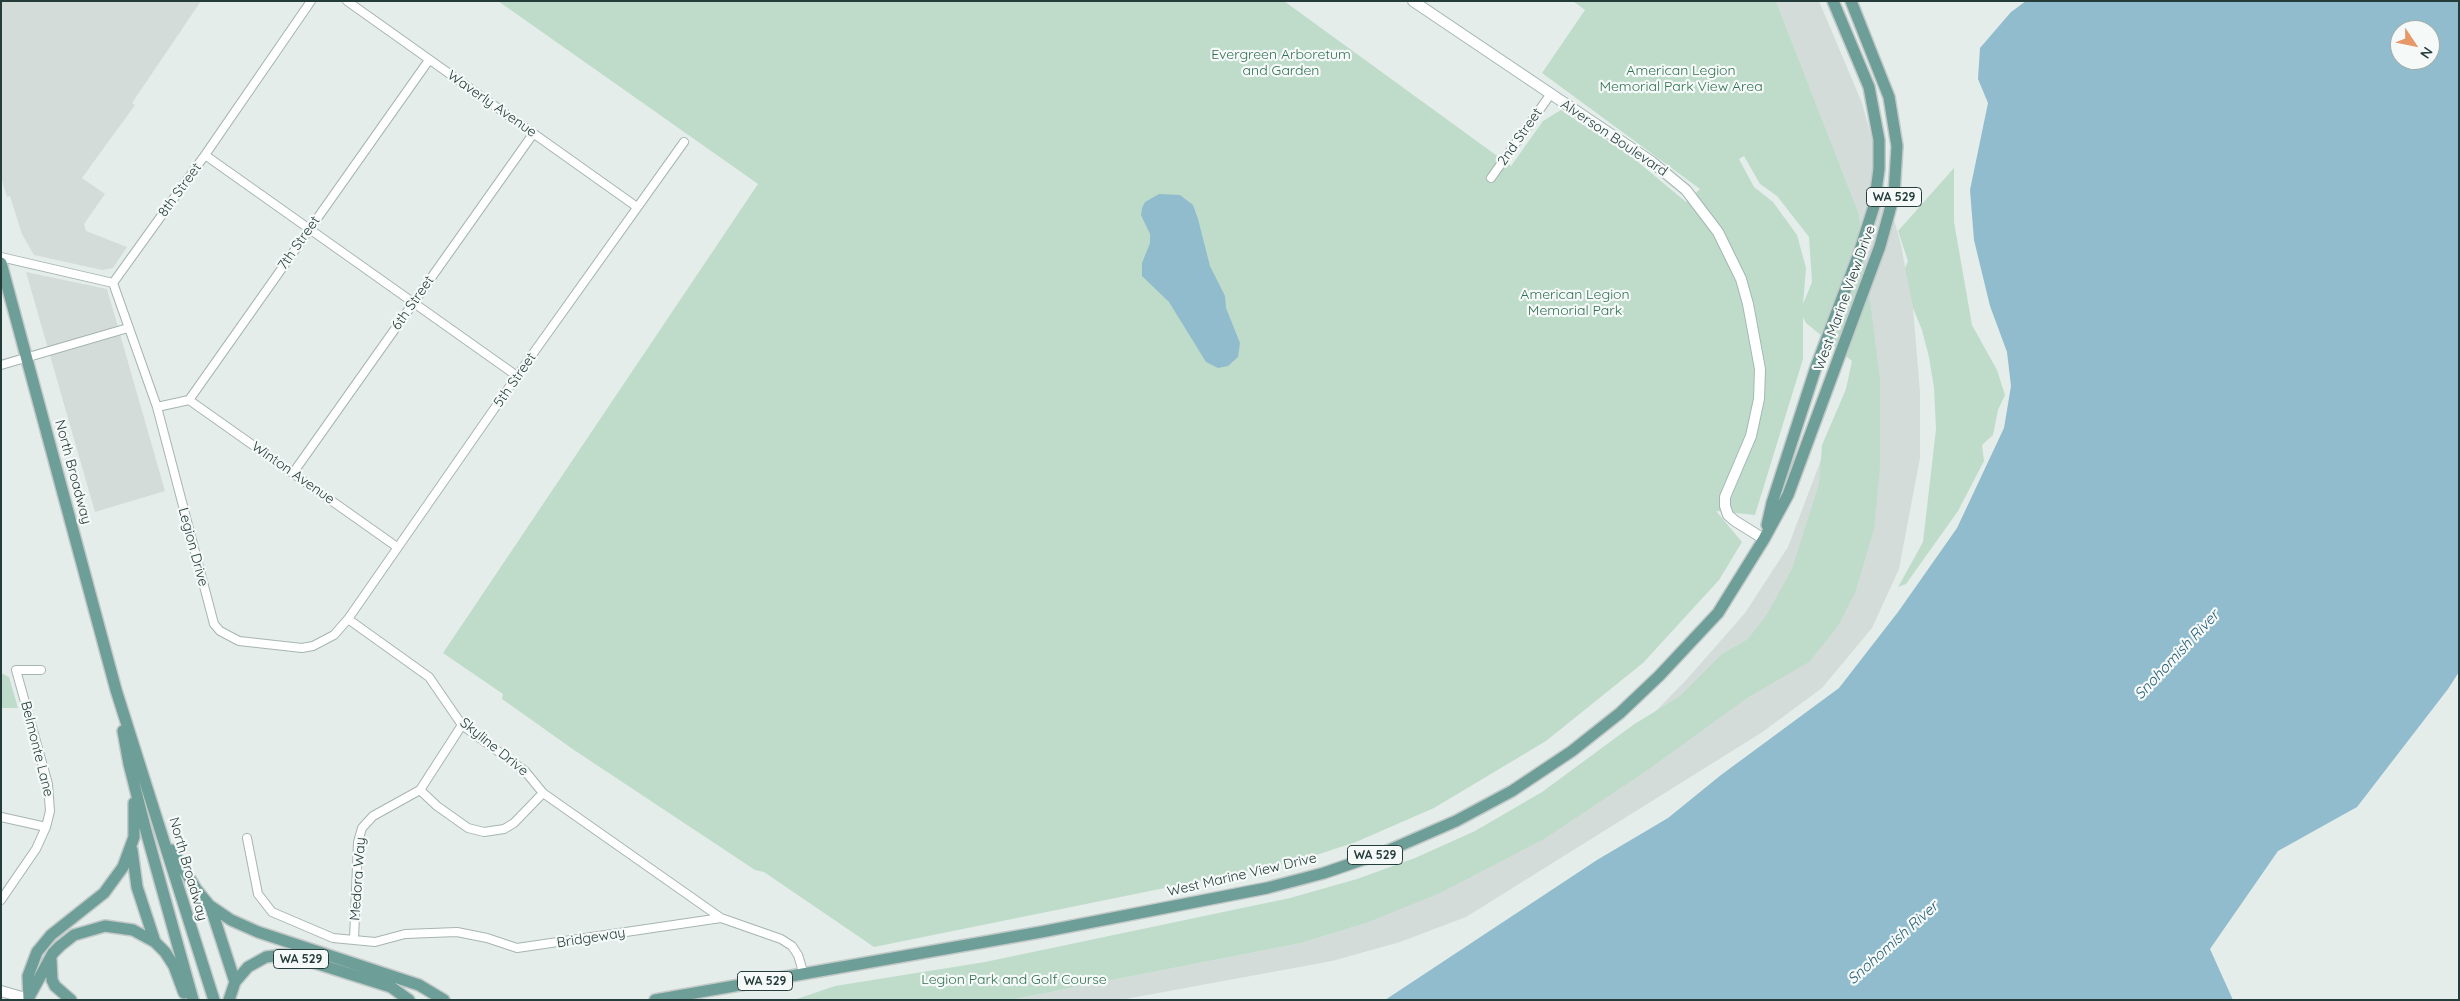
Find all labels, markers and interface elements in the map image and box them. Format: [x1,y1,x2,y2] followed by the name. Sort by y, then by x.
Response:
[2390,20,2440,70] north arrow
[2416,44,2437,62] text: N
[1211,47,1351,80] park label: Evergreen Arboretum and Garden
[1599,63,1763,95] park label: American Legion Memorial Park View Area
[444,67,540,141] street label: Waverly Avenue
[1557,96,1671,180] street label: Alverson Boulevard
[1494,105,1546,169] street label: 2nd Street
[155,160,205,220] street label: 8th Street
[1866,188,1922,206] road number: WA 529
[274,213,324,273] street label: 7th Street
[1811,223,1879,373] street label: West Marine View Drive
[388,273,438,333] street label: 6th Street
[1520,287,1630,320] park label: American Legion Memorial Park
[490,350,540,410] street label: 5th Street
[51,418,95,526] street label: North Broadway
[248,438,338,508] street label: Winton Avenue
[174,506,212,588] street label: Legion Drive
[2131,607,2223,703] water label: Snohomish River
[17,699,57,799] street label: Belmonte Lane
[456,714,532,780] street label: Skyline Drive
[165,815,211,923] street label: North Broadway
[347,837,369,921] street label: Medora Way
[1348,846,1402,864] road number: WA 529
[1166,850,1318,900] street label: West Marine View Drive
[1844,898,1942,988] water label: Snohomish River
[555,924,627,952] street label: Bridgeway
[274,950,328,969] road number: WA 529
[738,971,792,990] road number: WA 529
[921,972,1107,988] park label: Legion Park and Golf Course

